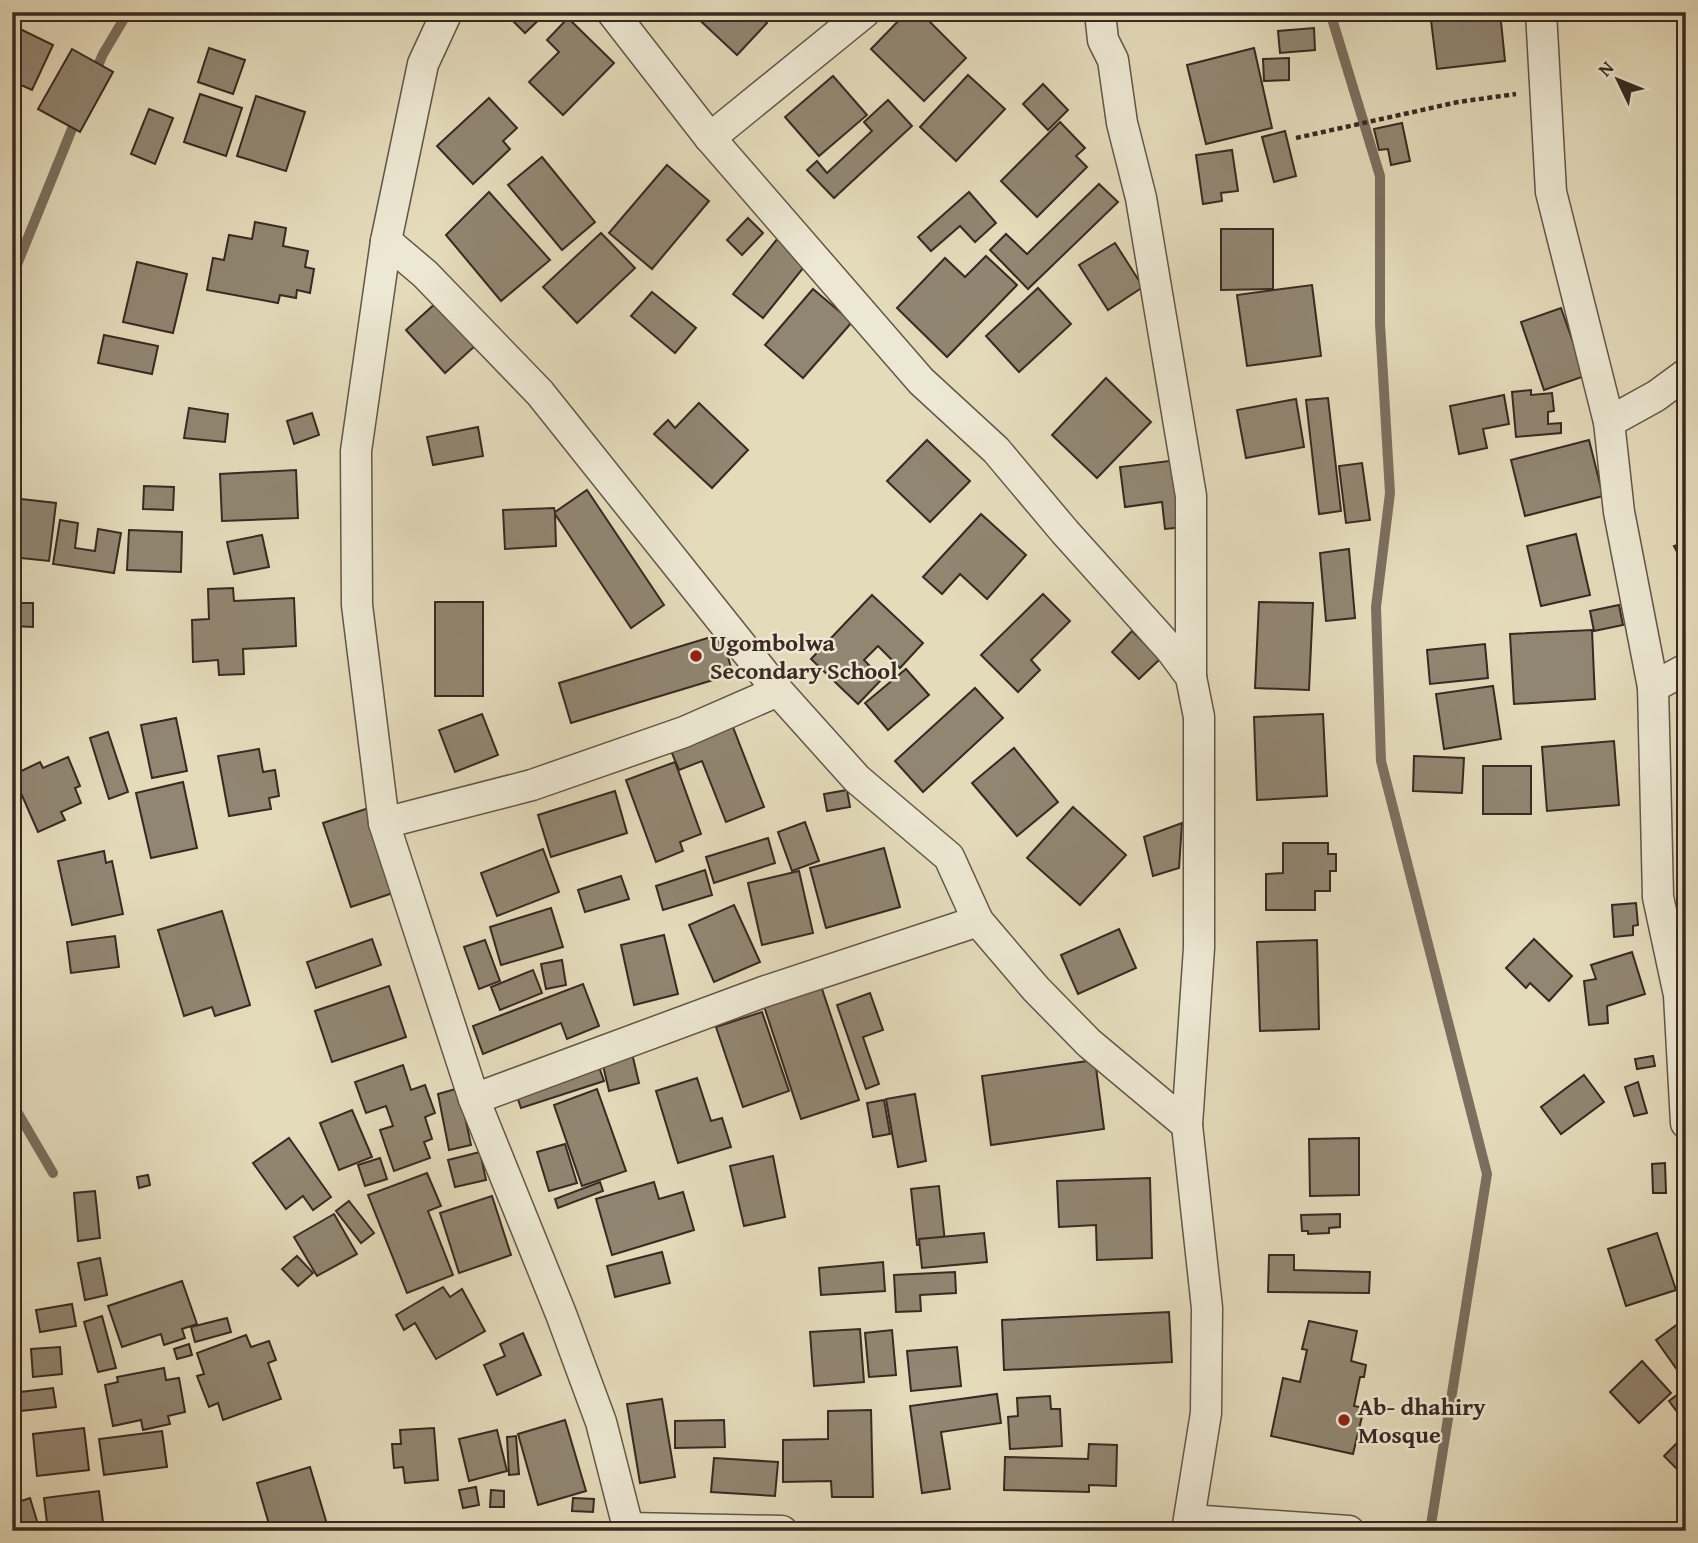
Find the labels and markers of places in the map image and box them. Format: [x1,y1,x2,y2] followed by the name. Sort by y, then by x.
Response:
[710,625,898,688] place label: Ugombolwa Secondary School
[688,648,704,664] marker: Ugombolwa Secondary School
[1358,1389,1486,1452] place label: Ab- dhahiry Mosque
[1336,1412,1352,1428] marker: Ab- dhahiry Mosque

